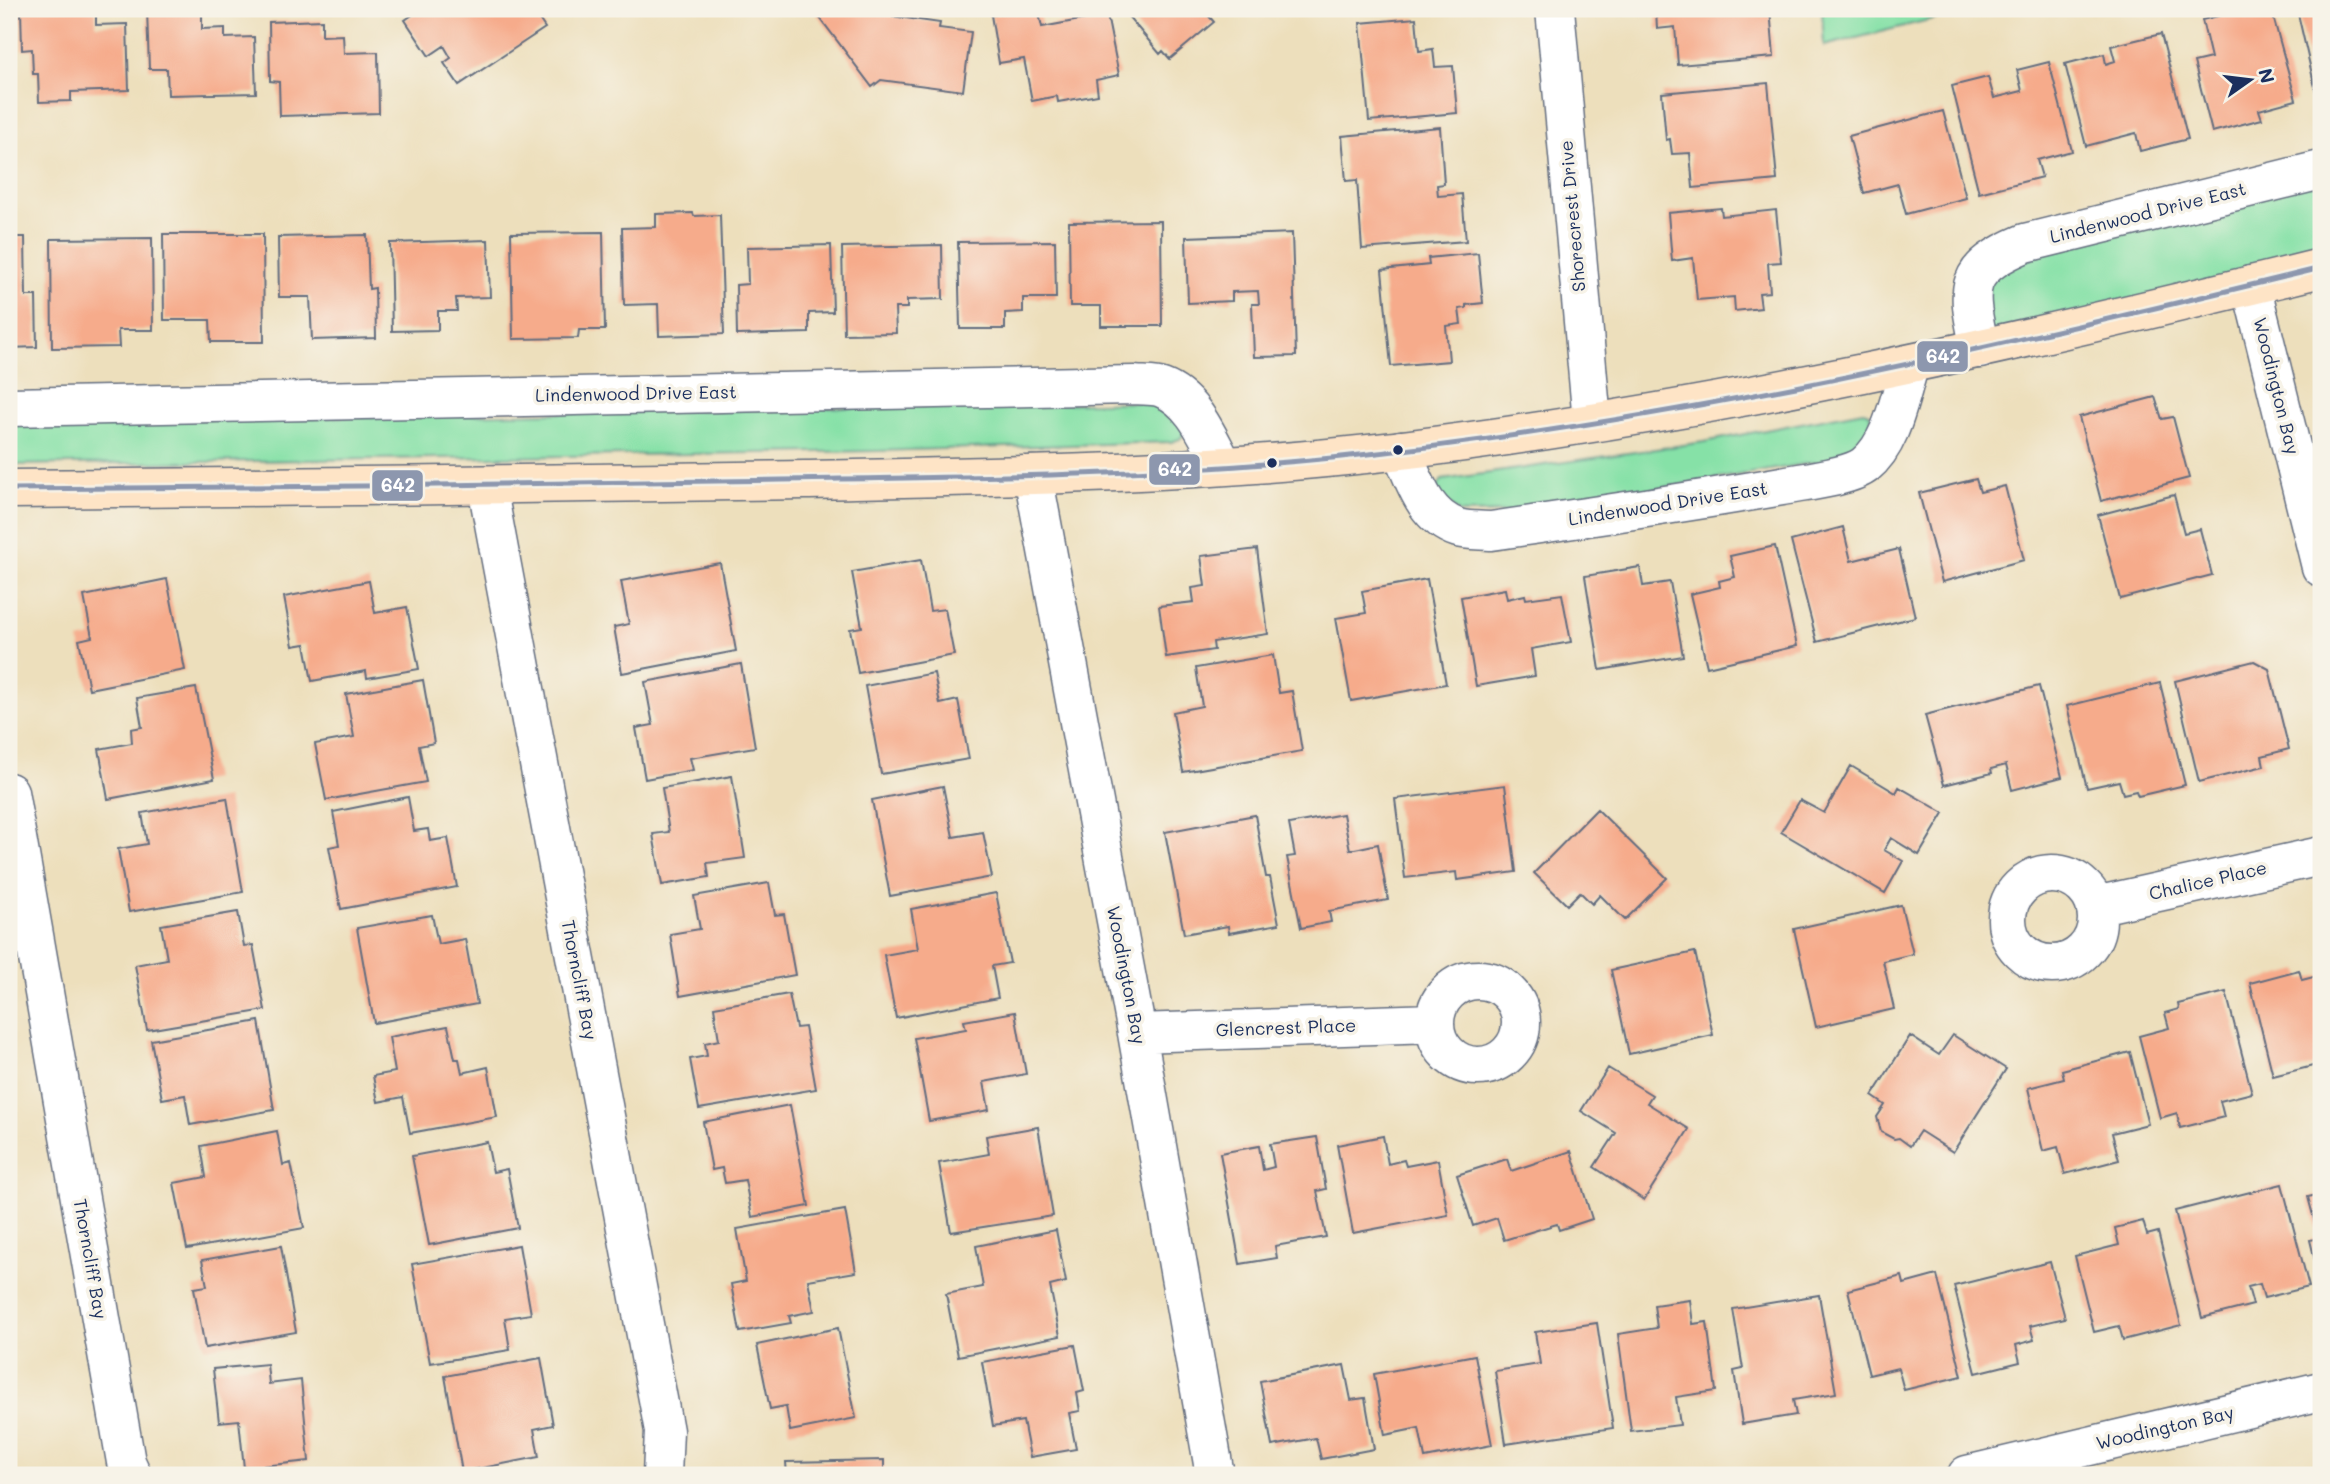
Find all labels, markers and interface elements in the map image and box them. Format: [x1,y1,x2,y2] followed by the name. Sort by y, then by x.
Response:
[2214,46,2284,116] north arrow
[2253,66,2281,86] text: N
[1553,139,1591,293] street label: Shorecrest Drive
[2047,176,2248,248] street label: Lindenwood Drive East
[2248,315,2306,457] street label: Woodington Bay
[1916,340,1969,373] line badge: 642
[1926,343,1960,368] text: 642
[535,379,737,407] street label: Lindenwood Drive East
[1391,443,1405,457] unlabelled marker
[1148,453,1201,486] line badge: 642
[1158,456,1192,481] text: 642
[1265,456,1279,470] unlabelled marker
[371,469,424,502] line badge: 642
[381,472,415,497] text: 642
[1566,475,1769,531] street label: Lindenwood Drive East
[2147,855,2269,905] street label: Chalice Place
[1102,904,1152,1046] street label: Woodington Bay
[557,918,603,1042] street label: Thorncliff Bay
[1215,1013,1357,1041] street label: Glencrest Place
[69,1197,113,1321] street label: Thorncliff Bay
[2094,1400,2236,1455] street label: Woodington Bay

